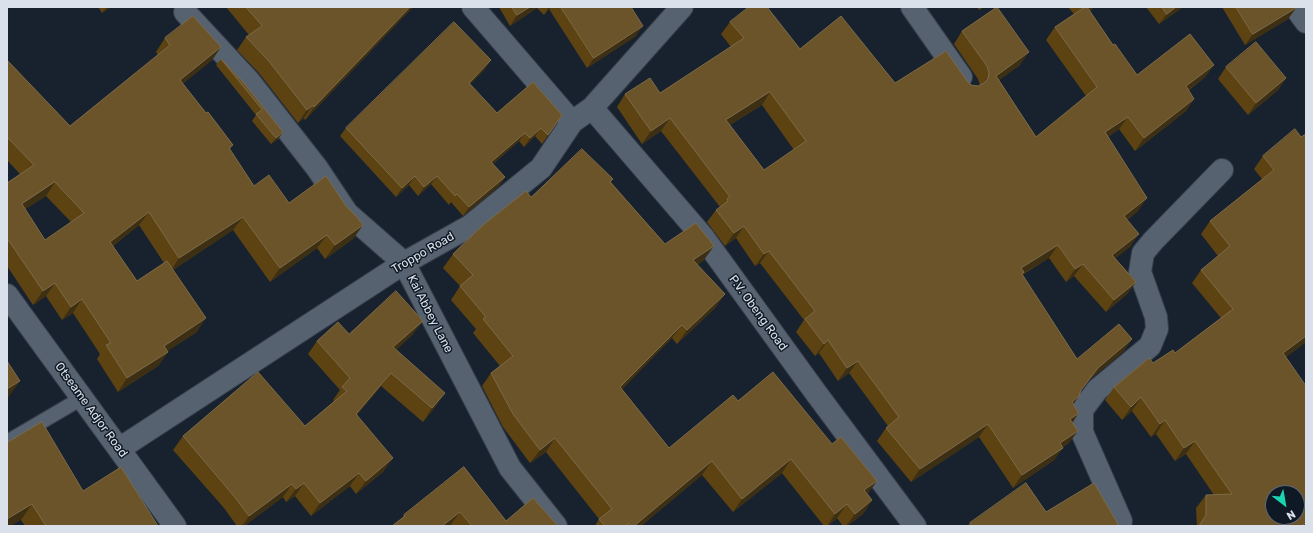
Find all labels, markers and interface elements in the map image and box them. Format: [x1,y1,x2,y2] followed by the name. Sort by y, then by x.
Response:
[389,229,457,277] street label: Troppo Road
[726,272,790,354] street label: P.V. Obeng Road
[404,273,456,355] street label: Kai Abbey Lane
[52,360,130,460] street label: Otseame Adjor Road
[1265,485,1305,525] north arrow
[1284,507,1298,522] text: N

